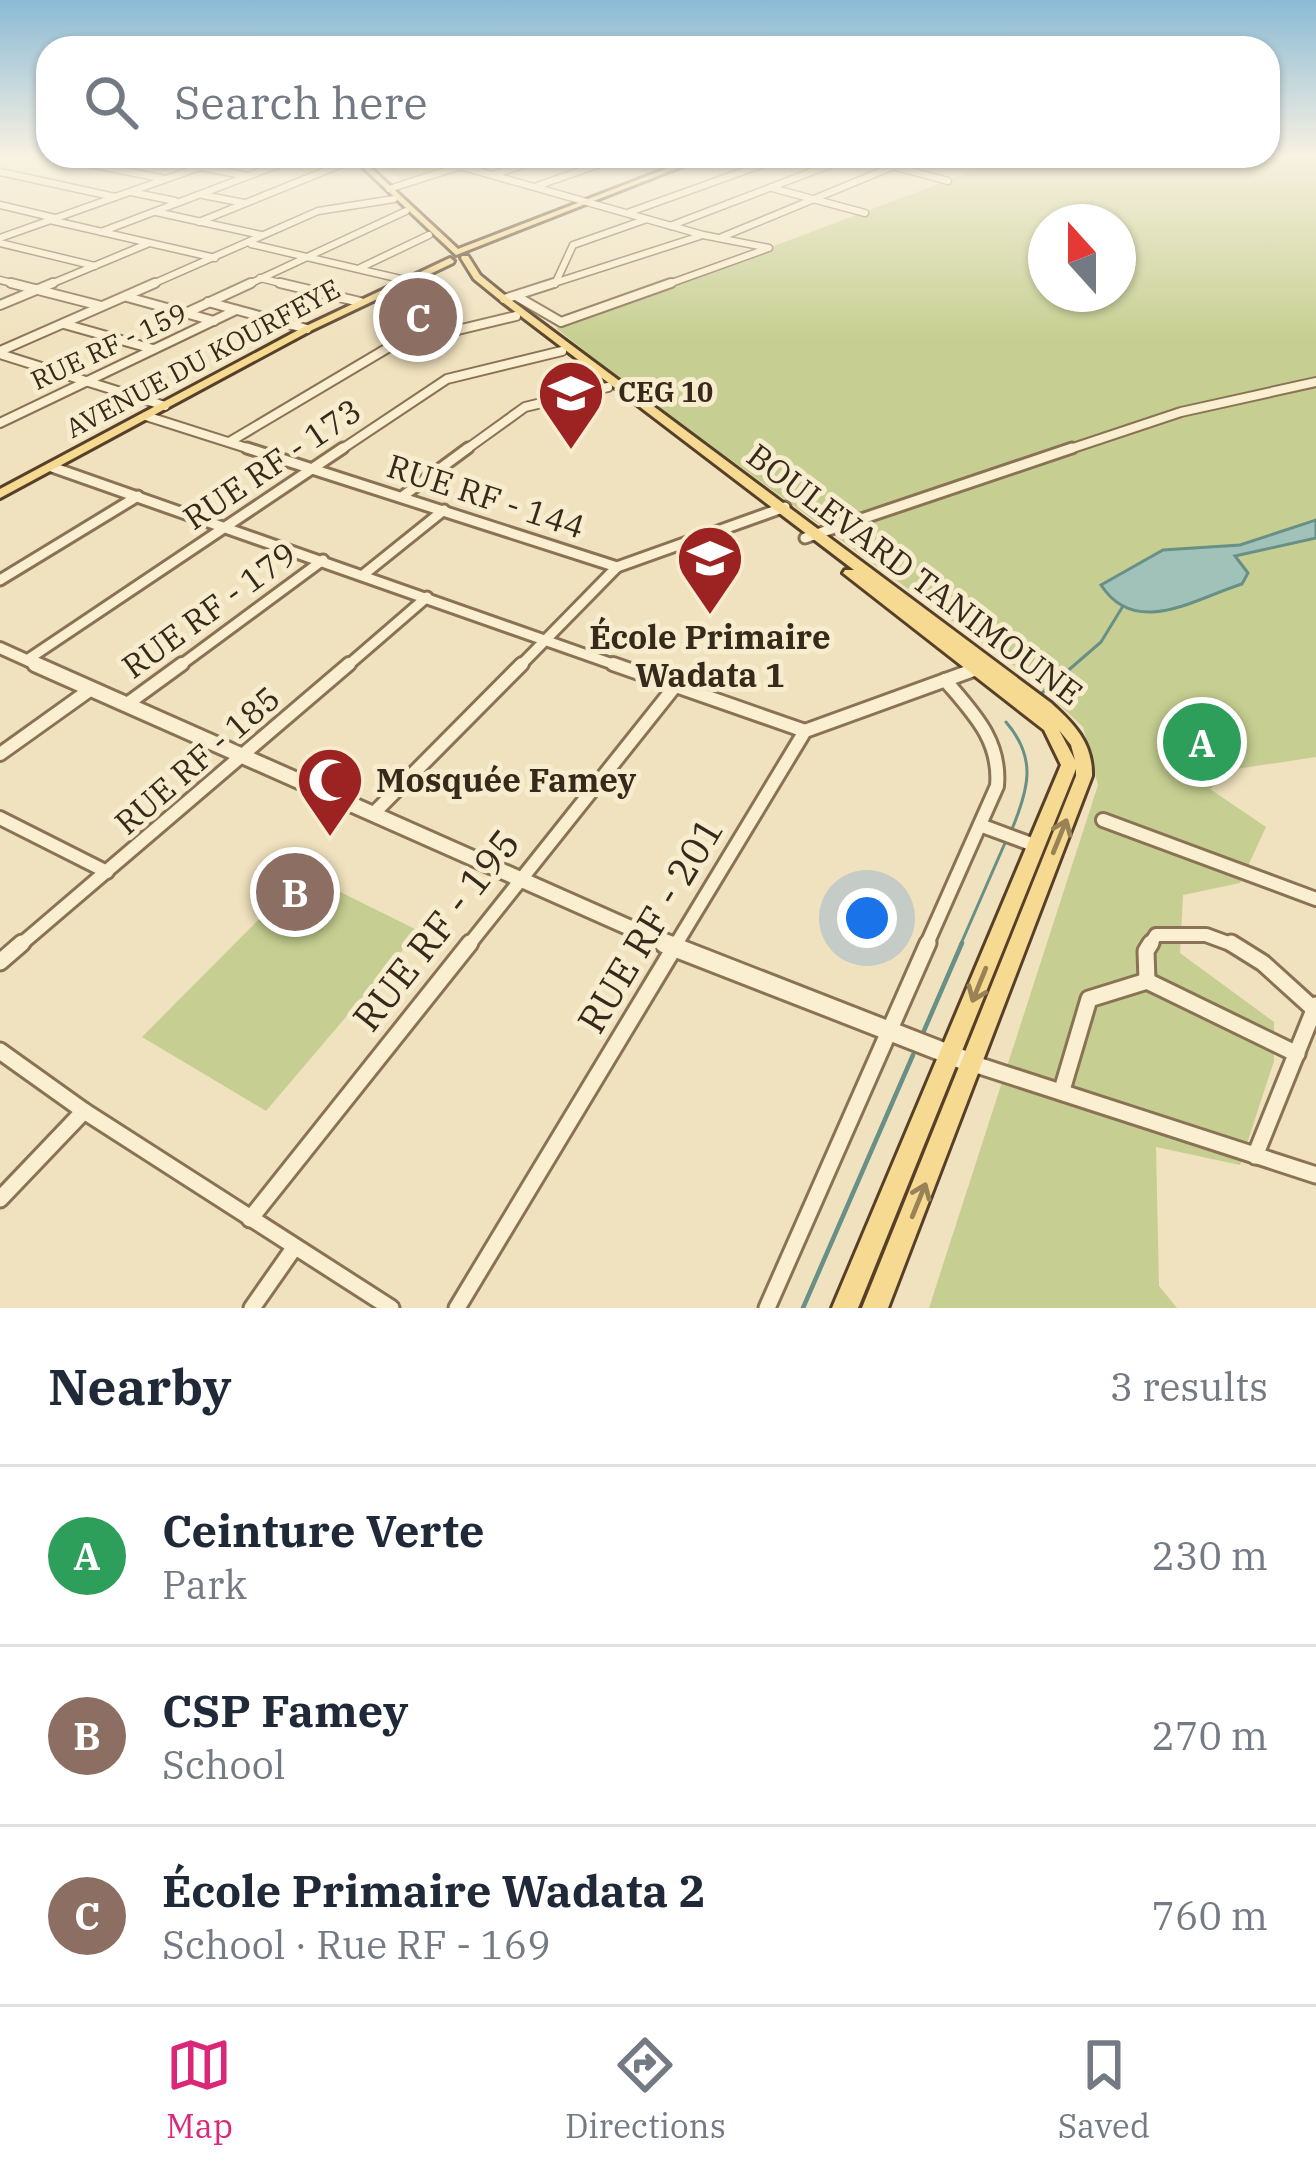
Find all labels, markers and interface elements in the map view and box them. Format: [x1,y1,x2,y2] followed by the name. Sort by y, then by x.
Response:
[36,36,1280,168] search box
[78,69,144,135] icon: search
[174,73,428,131] text: Search here
[1028,204,1136,312] north arrow
[59,270,346,445] street label: AVENUE DU KOURFEYE
[379,272,457,362] pin: C
[25,294,192,397] street label: RUE RF - 159
[536,358,606,452] school or university icon: CEG 10
[618,374,713,409] place label: CEG 10
[175,388,369,539] street label: RUE RF - 173
[739,433,1092,714] street label: BOULEVARD TANIMOUNE
[382,443,590,548] street label: RUE RF - 144
[675,523,745,617] school or university icon: École Primaire Wadata 1
[113,532,304,687] street label: RUE RF - 179
[589,615,831,696] place label: École Primaire Wadata 1
[105,676,288,843] street label: RUE RF - 185
[1163,697,1241,787] pin: A
[295,745,365,839] mosque icon: Mosquée Famey
[376,758,637,801] place label: Mosquée Famey
[565,808,734,1042] street label: RUE RF - 201
[341,818,530,1041] street label: RUE RF - 195
[1051,819,1072,856] one-way arrow
[256,847,334,937] pin: B
[837,888,897,948] your location
[966,966,988,1003] one-way arrow
[910,1182,931,1219] one-way arrow
[48,1353,232,1419] text: Nearby
[1110,1361,1268,1412] text: 3 results
[162,1501,484,1559] text: Ceinture Verte
[73,1530,101,1581] text: A
[1152,1530,1268,1581] text: 230 m
[162,1559,247,1610] text: Park
[162,1681,408,1739] text: CSP Famey
[73,1710,101,1761] text: B
[1152,1710,1268,1761] text: 270 m
[162,1739,285,1790] text: School
[162,1861,706,1919] text: École Primaire Wadata 2
[74,1890,100,1941] text: C
[1152,1890,1268,1941] text: 760 m
[162,1919,551,1970] text: School · Rue RF - 169
[166,2032,233,2147] tab: Map
[565,2032,726,2147] tab: Directions
[1058,2032,1150,2147] tab: Saved

